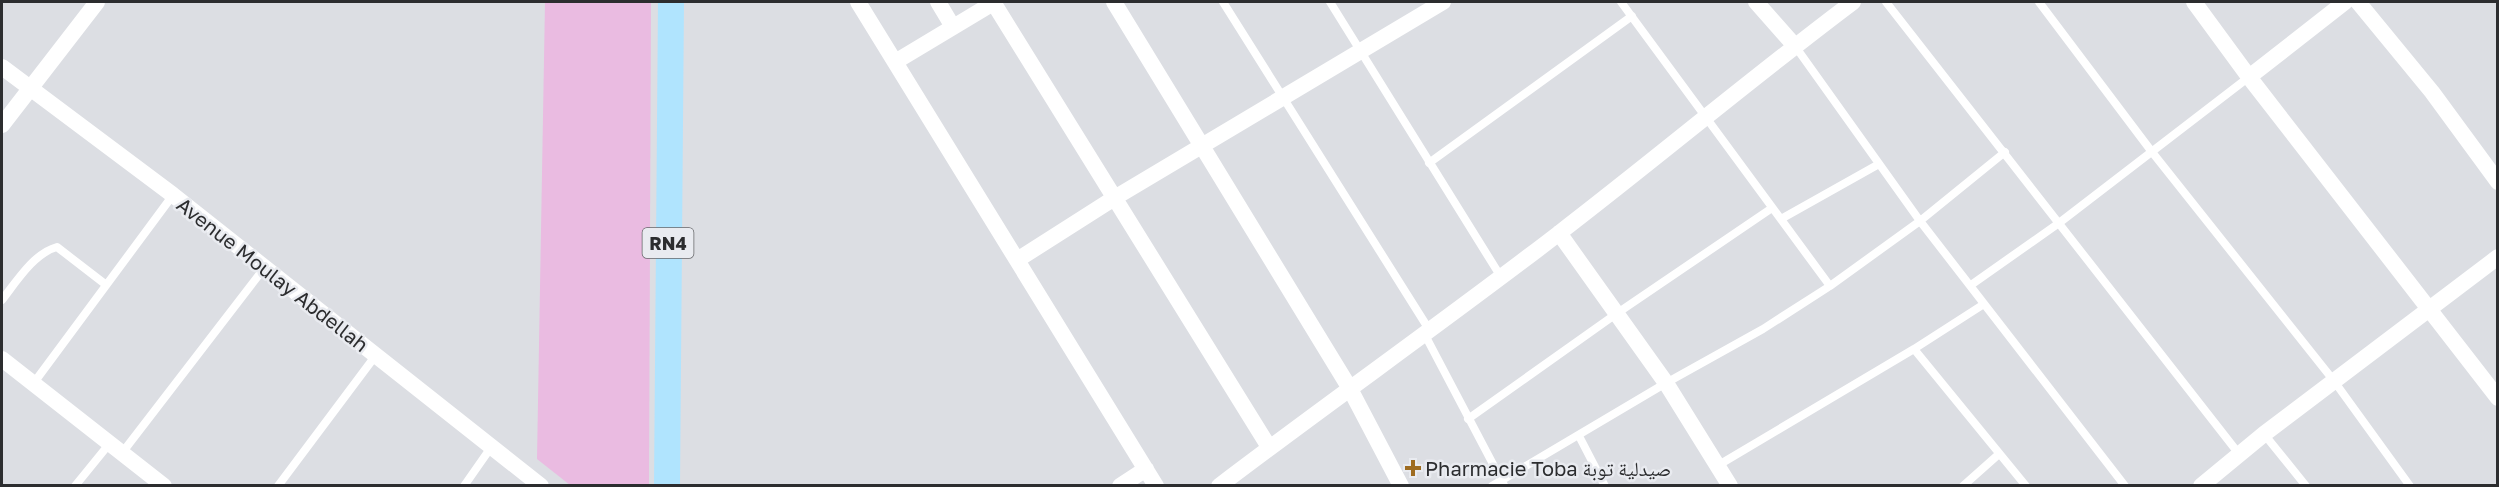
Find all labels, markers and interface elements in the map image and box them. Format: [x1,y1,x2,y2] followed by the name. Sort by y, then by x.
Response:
[172,192,374,356] street label: Avenue Moulay Abdellah
[642,228,694,258] road number: RN4
[1425,456,1671,481] place label: Pharmacie Toba صيدلية توبة
[1406,461,1420,475] marker: Pharmacie Toba صيدلية توبة

